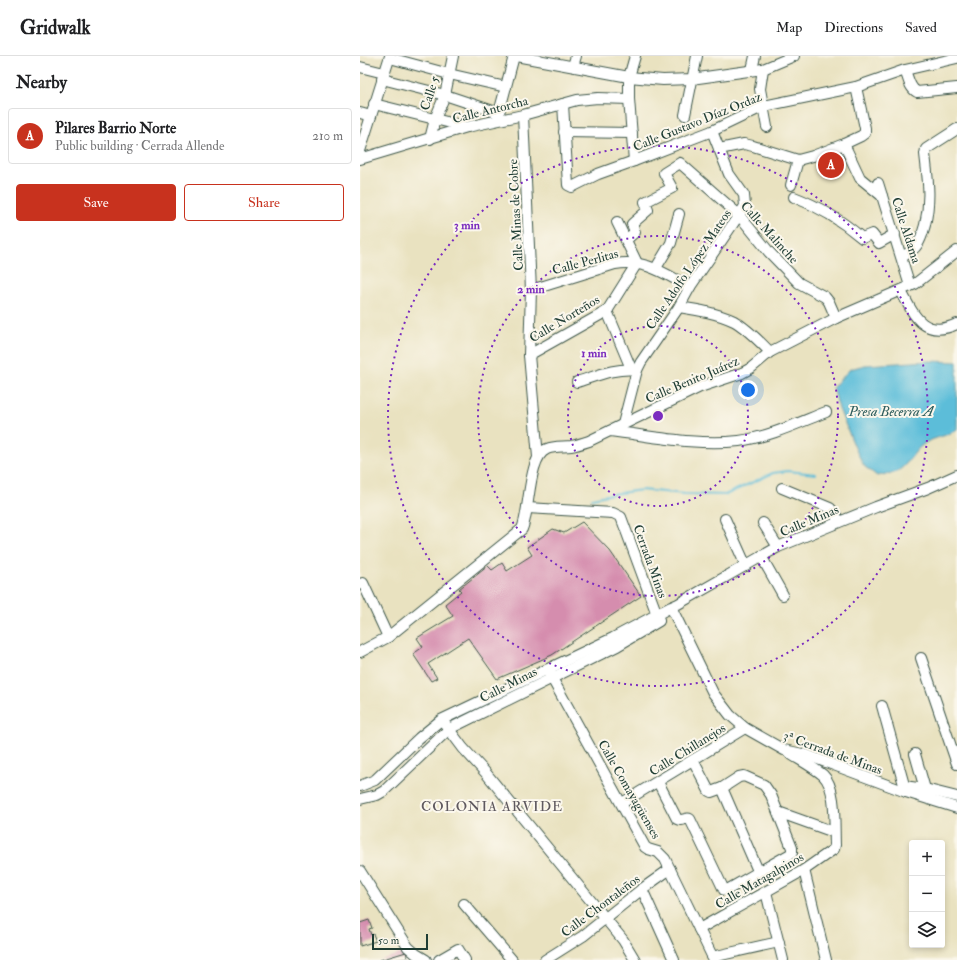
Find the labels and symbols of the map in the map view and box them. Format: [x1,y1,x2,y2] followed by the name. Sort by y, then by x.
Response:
[417,74,443,113] street label: Calle 5
[631,89,765,155] street label: Calle Gustavo Díaz Ordaz
[451,93,530,127] street label: Calle Antorcha
[818,150,844,180] pin: A
[505,158,527,271] street label: Calle Minas de Cobre
[888,195,924,266] street label: Calle Aldama
[737,198,802,268] street label: Calle Malinche
[643,206,736,333] street label: Calle Adolfo López Mateos
[454,218,481,233] text: 3 min
[550,245,621,278] street label: Calle Perlitas
[517,282,545,297] text: 2 min
[527,291,603,346] street label: Calle Norteños
[581,346,608,361] text: 1 min
[643,353,742,407] street label: Calle Benito Juárez
[738,380,758,400] your location
[848,403,935,420] water label: Presa Becerra A
[651,409,665,423] centre of rings
[778,501,842,540] street label: Calle Minas
[629,522,671,601] street label: Cerrada Minas
[477,663,540,706] street label: Calle Minas
[646,720,729,780] street label: Calle Chillanejos
[781,728,885,778] street label: 3ª Cerrada de Minas
[593,737,664,843] street label: Calle Comayagüenses
[421,798,563,815] district label: COLONIA ARVIDE
[712,849,808,914] street label: Calle Matagalpinos
[558,871,644,941] street label: Calle Chontaleños
[372,932,428,951] scale bar

